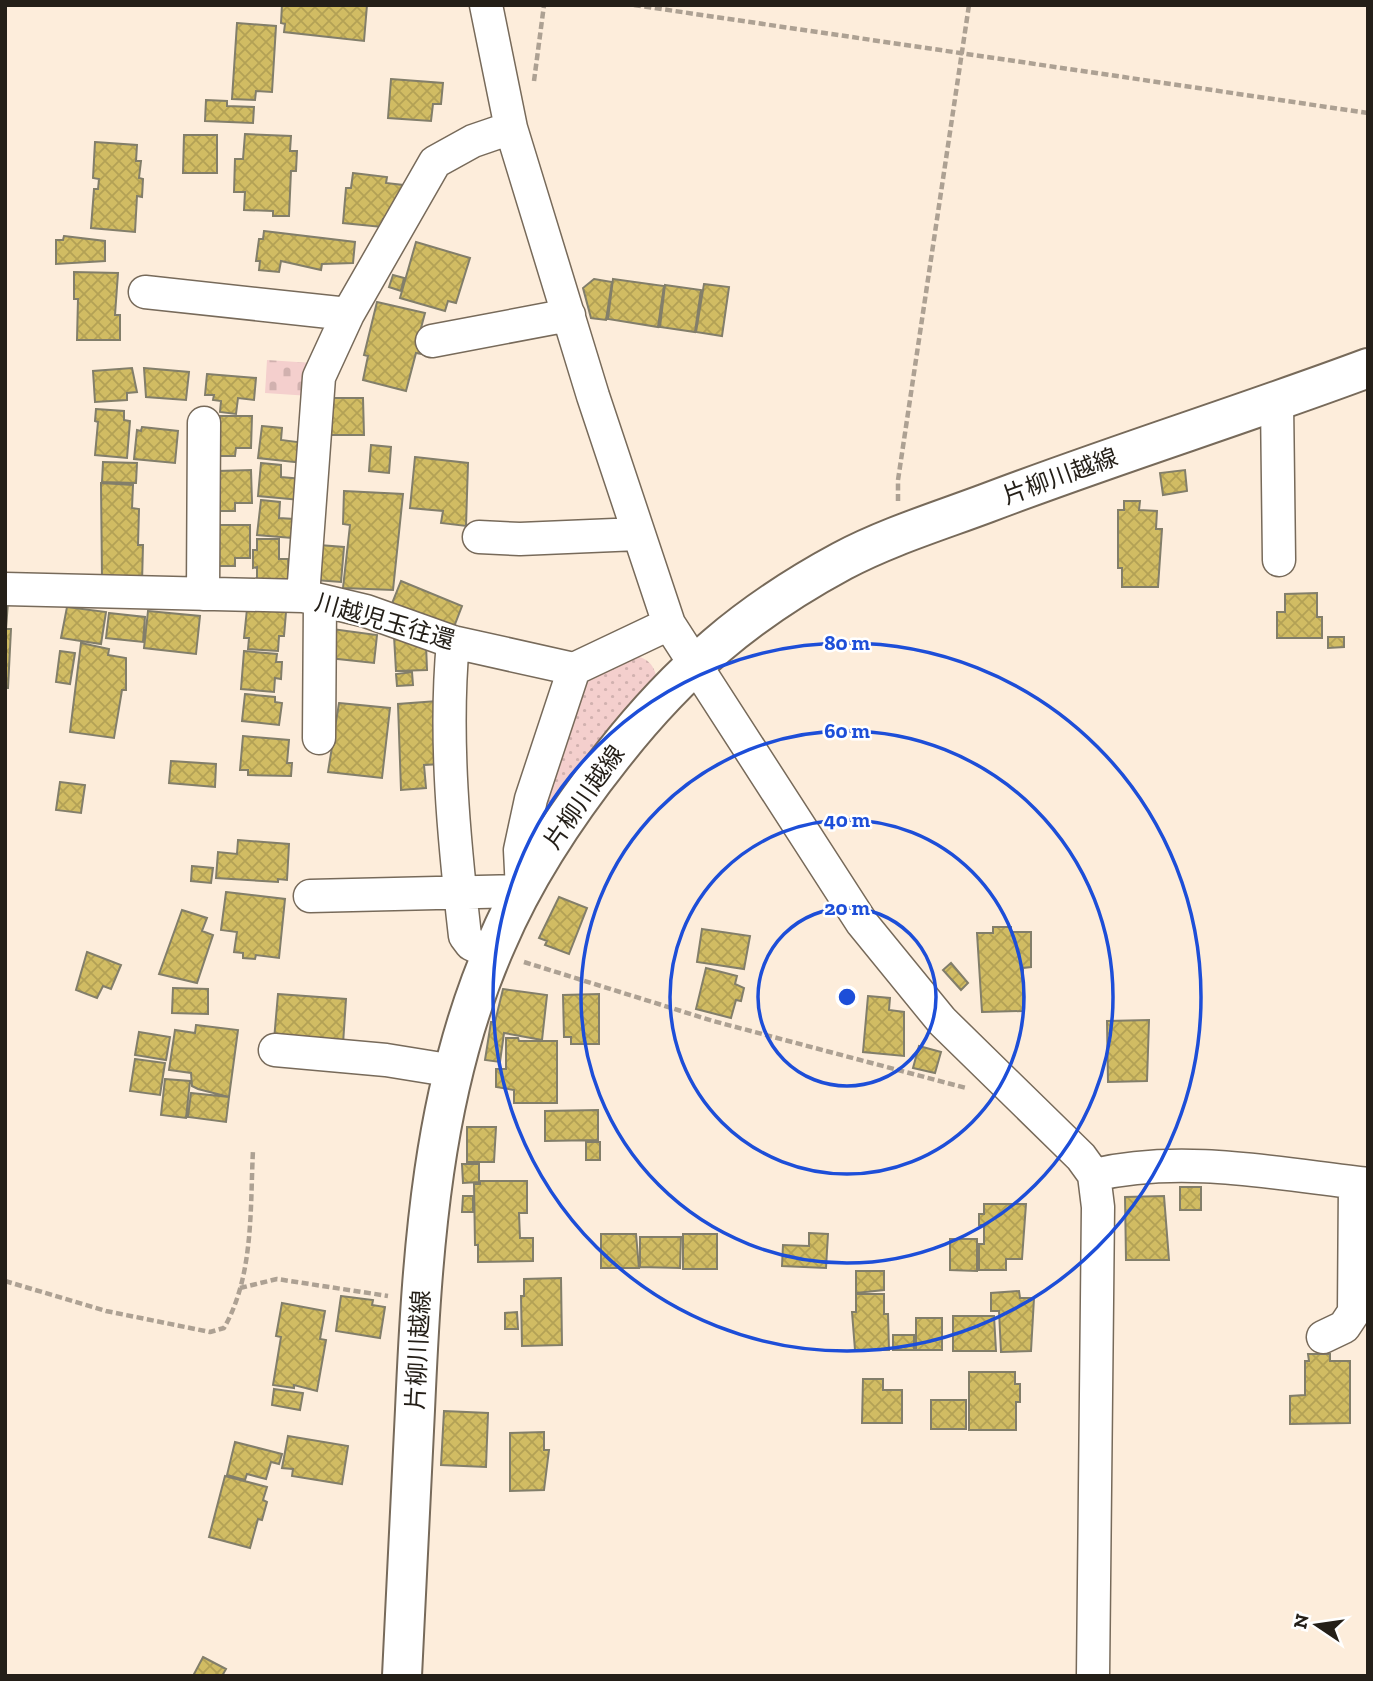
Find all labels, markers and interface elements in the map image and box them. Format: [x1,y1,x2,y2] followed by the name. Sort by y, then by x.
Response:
[999,442,1121,510] street label: 片柳川越線
[312,587,458,655] street label: 川越児玉往還
[824,630,870,655] text: 80 m
[824,718,870,743] text: 60 m
[538,740,630,854] street label: 片柳川越線
[824,807,871,832] text: 40 m
[824,895,870,920] text: 20 m
[835,985,859,1009] centre of rings
[400,1289,436,1411] street label: 片柳川越線
[1282,1590,1352,1660] north arrow
[1288,1612,1314,1631] text: N

